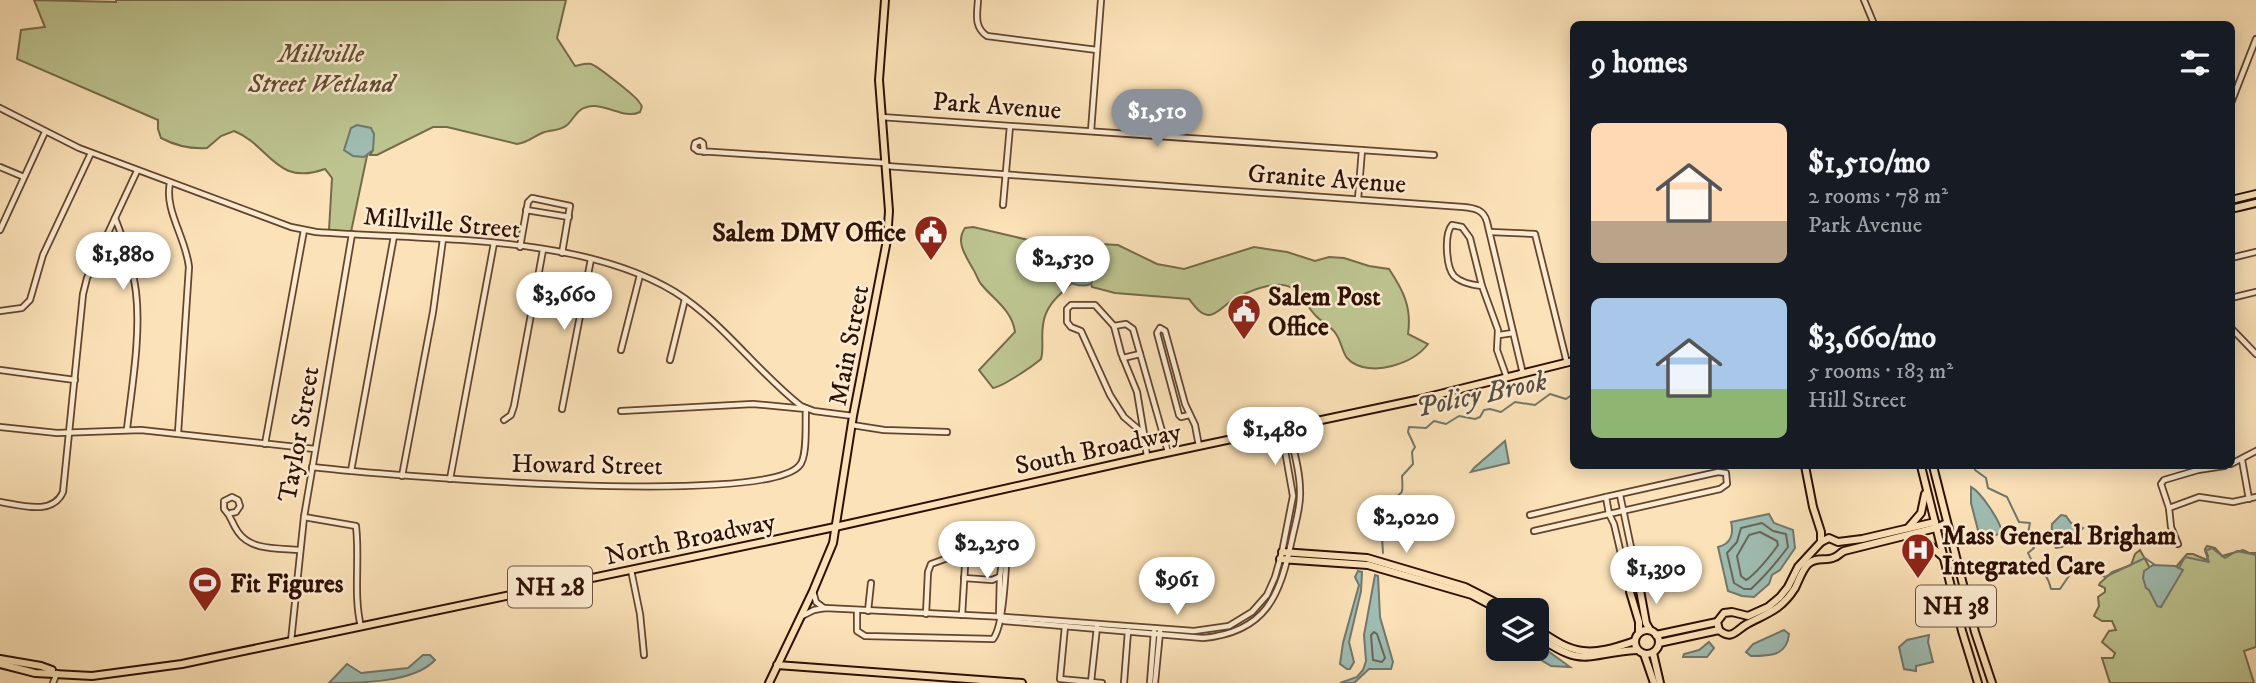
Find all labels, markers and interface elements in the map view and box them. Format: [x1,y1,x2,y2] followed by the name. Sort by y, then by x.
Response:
[247,38,398,101] park label: Millville Street Wetland
[2176,44,2214,82] icon: filters
[1591,45,1688,82] text: 9 homes
[931,86,1062,127] street label: Park Avenue
[1100,90,1214,149] pin: $1,510
[1127,97,1187,126] text: $1,510
[1808,145,1930,182] text: $1,510/mo
[1647,151,1731,235] icon: home
[1247,158,1407,201] street label: Granite Avenue
[1808,182,1948,211] text: 2 rooms · 78 m²
[362,200,522,247] street label: Millville Street
[1808,211,1922,240] text: Park Avenue
[912,213,950,262] public building icon: Salem DMV Office
[712,217,906,250] place label: Salem DMV Office
[66,232,180,292] pin: $1,880
[1006,236,1120,296] pin: $2,530
[92,240,154,269] text: $1,880
[1032,244,1094,273] text: $2,530
[507,272,621,332] pin: $3,660
[532,280,596,309] text: $3,660
[1268,281,1381,344] place label: Salem Post Office
[822,282,877,408] street label: Main Street
[1225,292,1263,341] public building icon: Salem Post Office
[1808,320,1936,357] text: $3,660/mo
[1647,326,1731,410] icon: home
[1808,357,1953,386] text: 5 rooms · 183 m²
[1413,363,1550,425] water label: Policy Brook
[271,364,328,505] street label: Taylor Street
[1808,386,1906,415] text: Hill Street
[1218,407,1332,467] pin: $1,480
[1243,415,1307,444] text: $1,480
[1012,416,1185,483] street label: South Broadway
[511,448,663,483] street label: Howard Street
[1349,496,1463,555] pin: $2,020
[1373,503,1439,532] text: $2,020
[602,505,779,574] street label: North Broadway
[1942,520,2177,583] place label: Mass General Brigham Integrated Care
[930,522,1044,581] pin: $2,250
[954,529,1020,558] text: $2,250
[1899,531,1937,580] hospital icon: Mass General Brigham Integrated Care
[1599,546,1713,606] pin: $1,390
[1626,554,1686,583] text: $1,390
[1136,558,1218,617] pin: $961
[186,564,224,613] sports icon: Fit Figures
[1155,565,1199,594] text: $961
[508,566,592,608] road number: NH 28
[230,568,344,601] place label: Fit Figures
[1916,586,1996,626] road number: NH 38
[1486,598,1549,661] map controls
[1486,598,1549,661] button: layers

